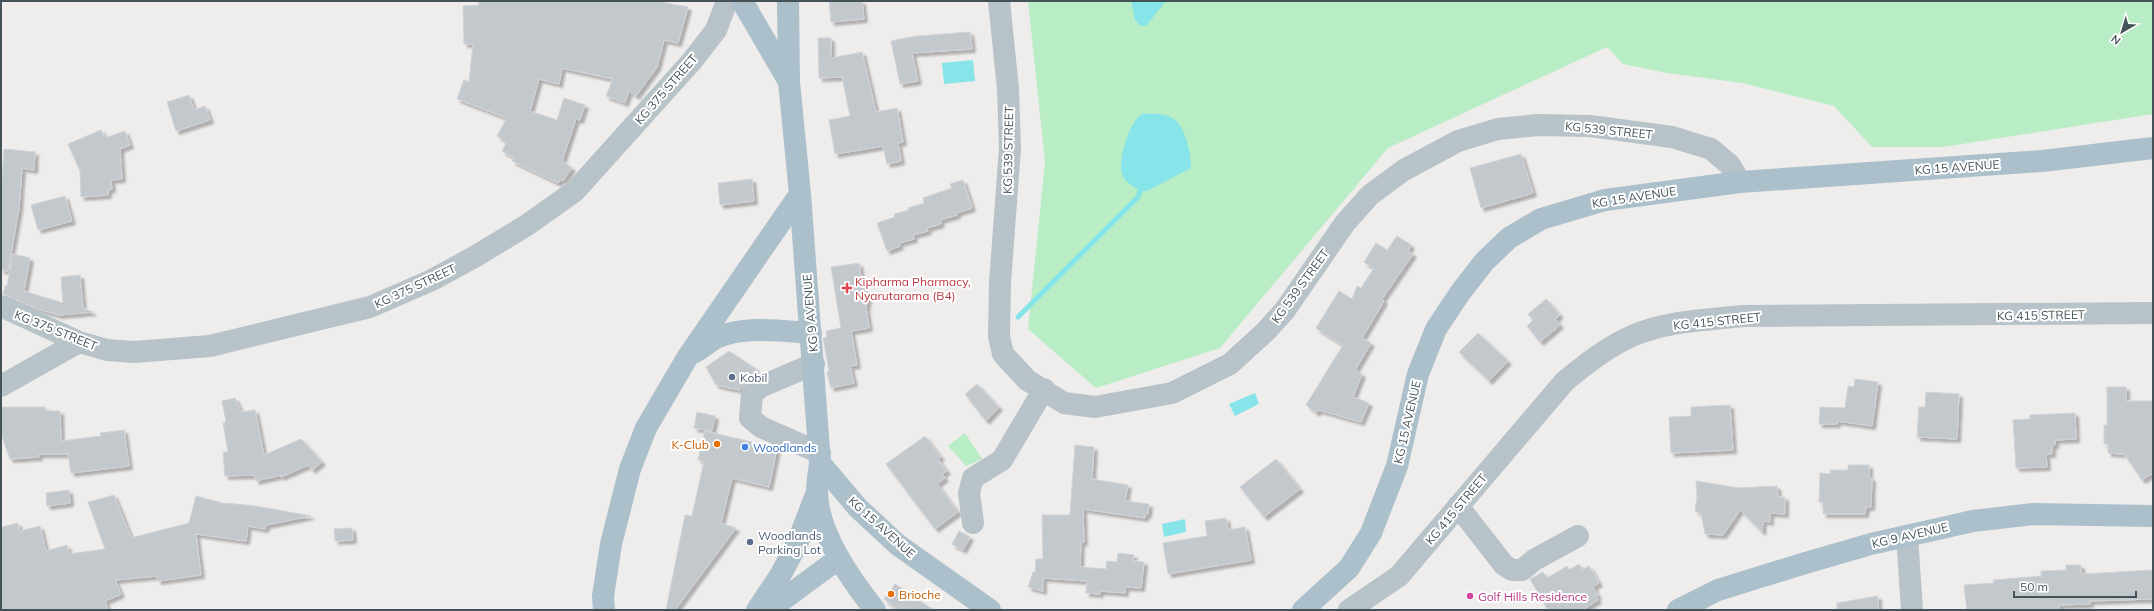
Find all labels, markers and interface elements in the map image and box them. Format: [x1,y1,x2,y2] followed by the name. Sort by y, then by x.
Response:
[2102,12,2142,52] north arrow
[2108,32,2123,48] text: N
[631,50,701,127] street label: KG 375 STREET
[1000,105,1016,194] street label: KG 539 STREET
[1564,118,1654,142] street label: KG 539 STREET
[1914,157,2000,177] street label: KG 15 AVENUE
[1591,183,1677,211] street label: KG 15 AVENUE
[1268,245,1332,326] street label: KG 539 STREET
[372,260,459,311] street label: KG 375 STREET
[799,274,821,352] street label: KG 9 AVENUE
[855,274,971,303] place label: Kipharma Pharmacy, Nyarutarama (B4)
[842,283,852,293] marker: Kipharma Pharmacy, Nyarutarama (B4)
[12,307,100,354] street label: KG 375 STREET
[1997,307,2086,323] street label: KG 415 STREET
[1672,309,1762,333] street label: KG 415 STREET
[740,370,767,385] place label: Kobil
[727,372,737,382] marker: Kobil
[1390,379,1424,465] street label: KG 15 AVENUE
[671,437,709,452] place label: K-Club
[712,439,722,449] marker: K-Club
[753,440,817,455] place label: Woodlands
[740,442,750,452] marker: Woodlands
[1422,470,1490,548] street label: KG 415 STREET
[845,493,919,561] street label: KG 15 AVENUE
[1870,519,1950,551] street label: KG 9 AVENUE
[758,528,822,557] place label: Woodlands Parking Lot
[745,537,755,547] marker: Woodlands Parking Lot
[2014,573,2136,599] scale bar
[2020,579,2048,594] text: 50 m
[899,587,941,602] place label: Brioche
[886,589,896,599] marker: Brioche
[1478,589,1587,604] place label: Golf Hills Residence
[1465,591,1475,601] marker: Golf Hills Residence

